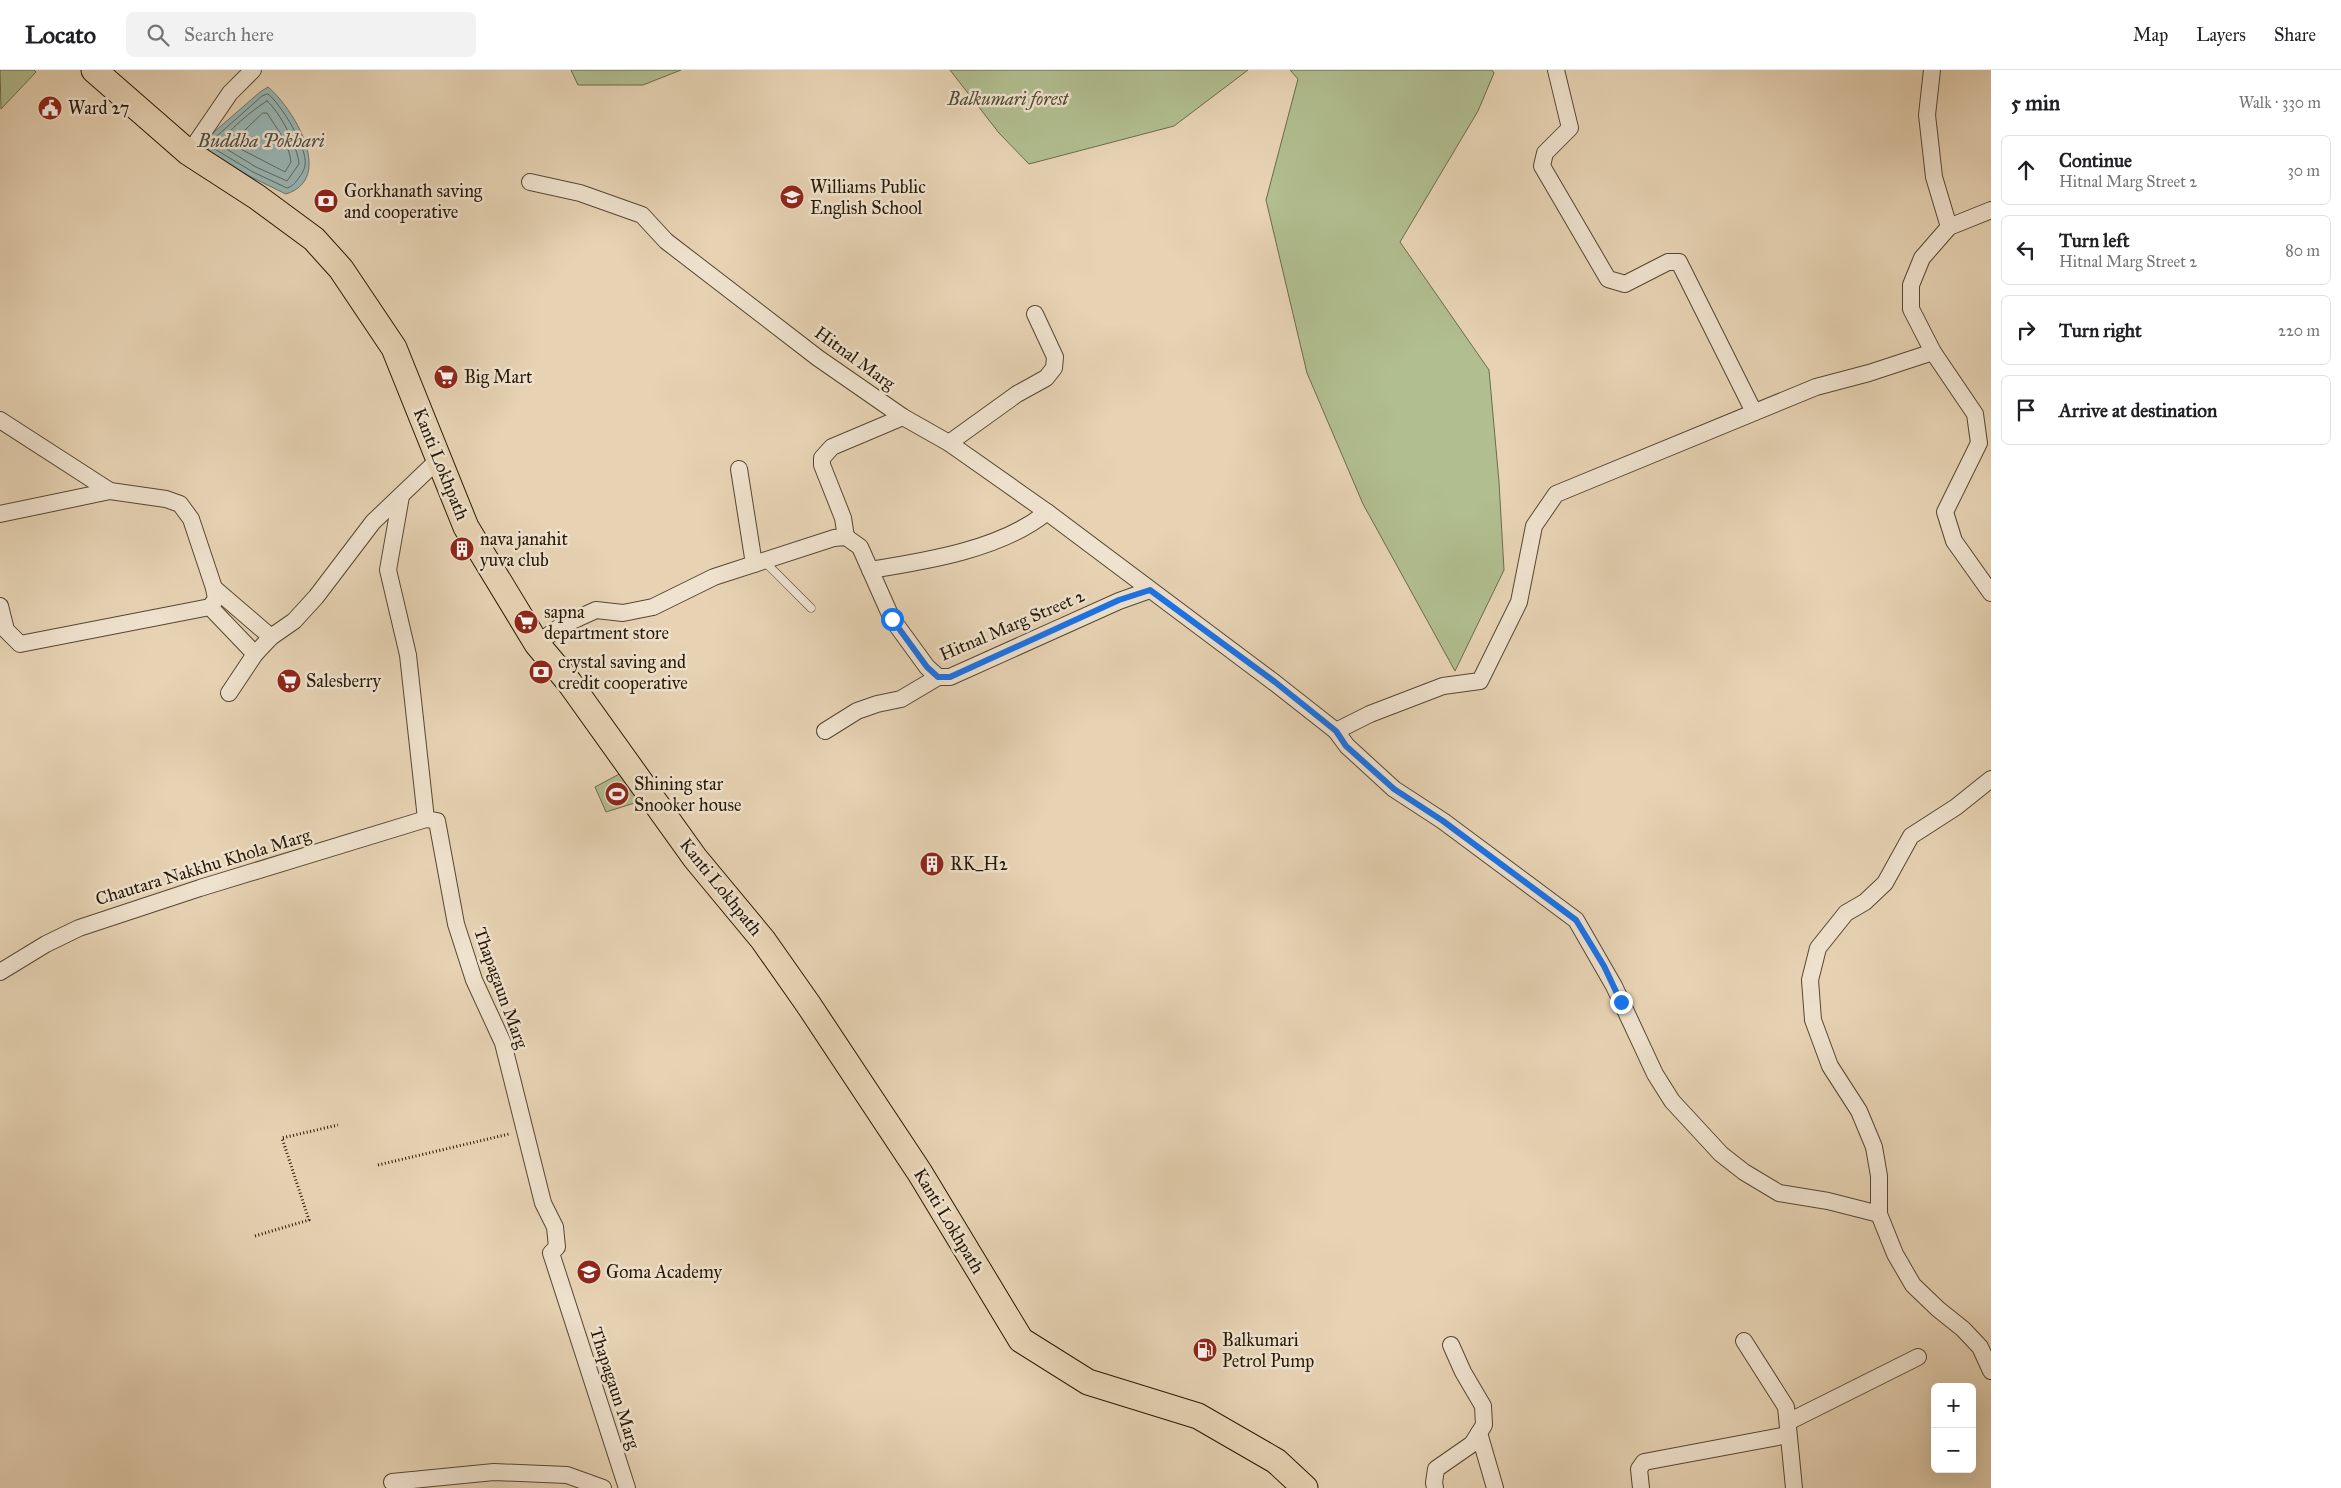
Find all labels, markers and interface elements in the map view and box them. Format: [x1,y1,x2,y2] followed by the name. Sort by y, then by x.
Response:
[126,12,476,57] search box
[25,20,96,50] text: Locato
[144,21,172,49] icon: search
[184,23,274,46] text: Search here
[2133,24,2168,46] text: Map
[2196,24,2246,46] text: Layers
[2274,24,2316,46] text: Share
[947,88,1070,110] park label: Balkumari forest
[2011,90,2060,116] text: 5 min
[2239,93,2321,112] text: Walk · 330 m
[37,95,63,121] public building icon: Ward 27
[68,97,129,119] place label: Ward 27
[196,129,325,152] water label: Buddha Pokhari
[2059,149,2132,172] text: Continue
[2012,156,2040,184] icon: ahead
[2287,161,2320,180] text: 30 m
[2059,172,2197,191] text: Hitnal Marg Street 2
[810,176,926,220] place label: Williams Public English School
[344,180,483,223] place label: Gorkhanath saving and cooperative
[779,184,805,210] school or university icon: Williams Public English School
[313,188,339,214] bank icon: Gorkhanath saving and cooperative
[2059,229,2129,252] text: Turn left
[2012,236,2040,264] icon: left
[2285,241,2320,260] text: 80 m
[2059,252,2197,271] text: Hitnal Marg Street 2
[2012,316,2040,344] icon: right
[2059,319,2142,342] text: Turn right
[810,321,900,396] street label: Hitnal Marg
[2278,321,2320,340] text: 220 m
[433,364,459,390] supermarket icon: Big Mart
[464,366,533,389] place label: Big Mart
[2012,396,2040,424] icon: arrive
[2059,399,2217,422] text: Arrive at destination
[409,405,473,523] street label: Kanti Lokhpath
[480,528,568,571] place label: nava janahit yuva club
[449,536,475,562] building icon: nava janahit yuva club
[936,584,1088,666] street label: Hitnal Marg Street 2
[544,601,669,644] place label: sapna department store
[881,608,904,631] route start
[513,609,539,635] supermarket icon: sapna department store
[558,651,688,694] place label: crystal saving and credit cooperative
[528,659,554,685] bank icon: crystal saving and credit cooperative
[276,668,302,694] supermarket icon: Salesberry
[306,670,382,692] place label: Salesberry
[634,773,742,816] place label: Shining star Snooker house
[604,781,630,807] sports icon: Shining star Snooker house
[93,824,314,911] street label: Chautara Nakkhu Khola Marg
[675,834,767,940] street label: Kanti Lokhpath
[919,851,945,877] building icon: RK_H2
[950,853,1008,875] place label: RK_H2
[468,925,533,1052] street label: Thapagaun Marg
[1610,991,1633,1014] route end
[909,1164,989,1278] street label: Kanti Lokhpath
[576,1259,602,1285] school or university icon: Goma Academy
[606,1261,722,1283] place label: Goma Academy
[584,1324,645,1453] street label: Thapagaun Marg
[1222,1329,1314,1372] place label: Balkumari Petrol Pump
[1192,1337,1218,1363] fuel station icon: Balkumari Petrol Pump
[1931,1383,1976,1473] map controls
[1931,1383,1976,1428] button: +
[1931,1428,1976,1473] button: −

